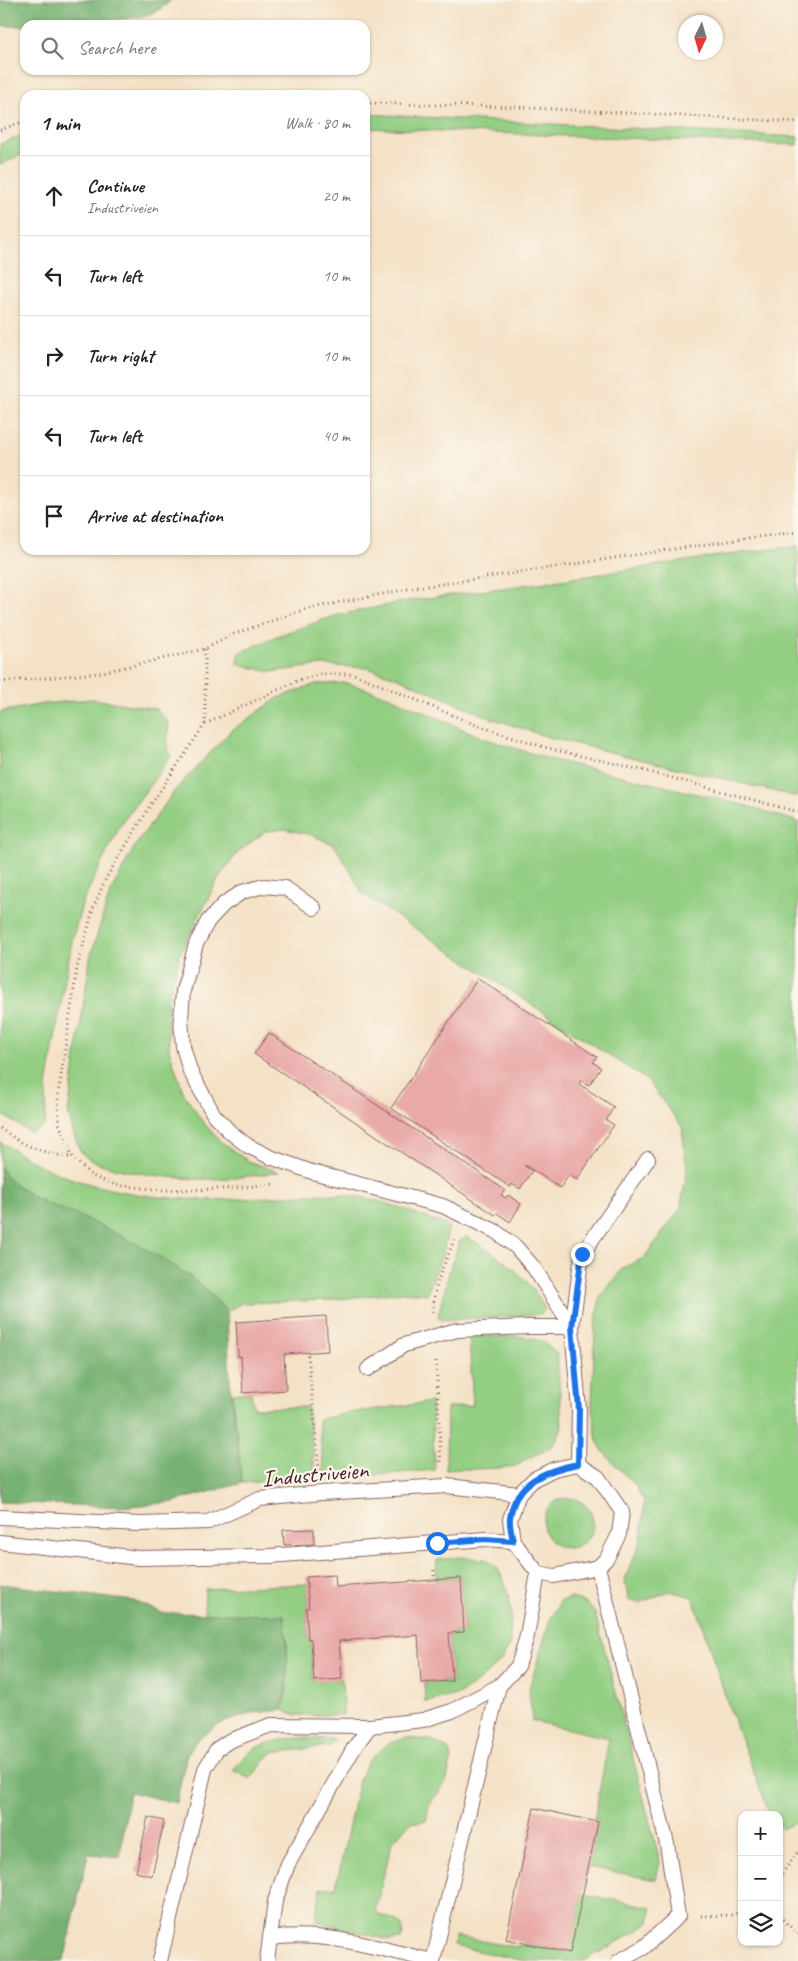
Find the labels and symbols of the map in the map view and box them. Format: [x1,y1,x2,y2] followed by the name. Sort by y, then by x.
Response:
[678,15,723,60] north arrow
[571,1243,594,1266] route end
[261,1454,371,1494] street label: Industriveien
[426,1532,449,1555] route start

